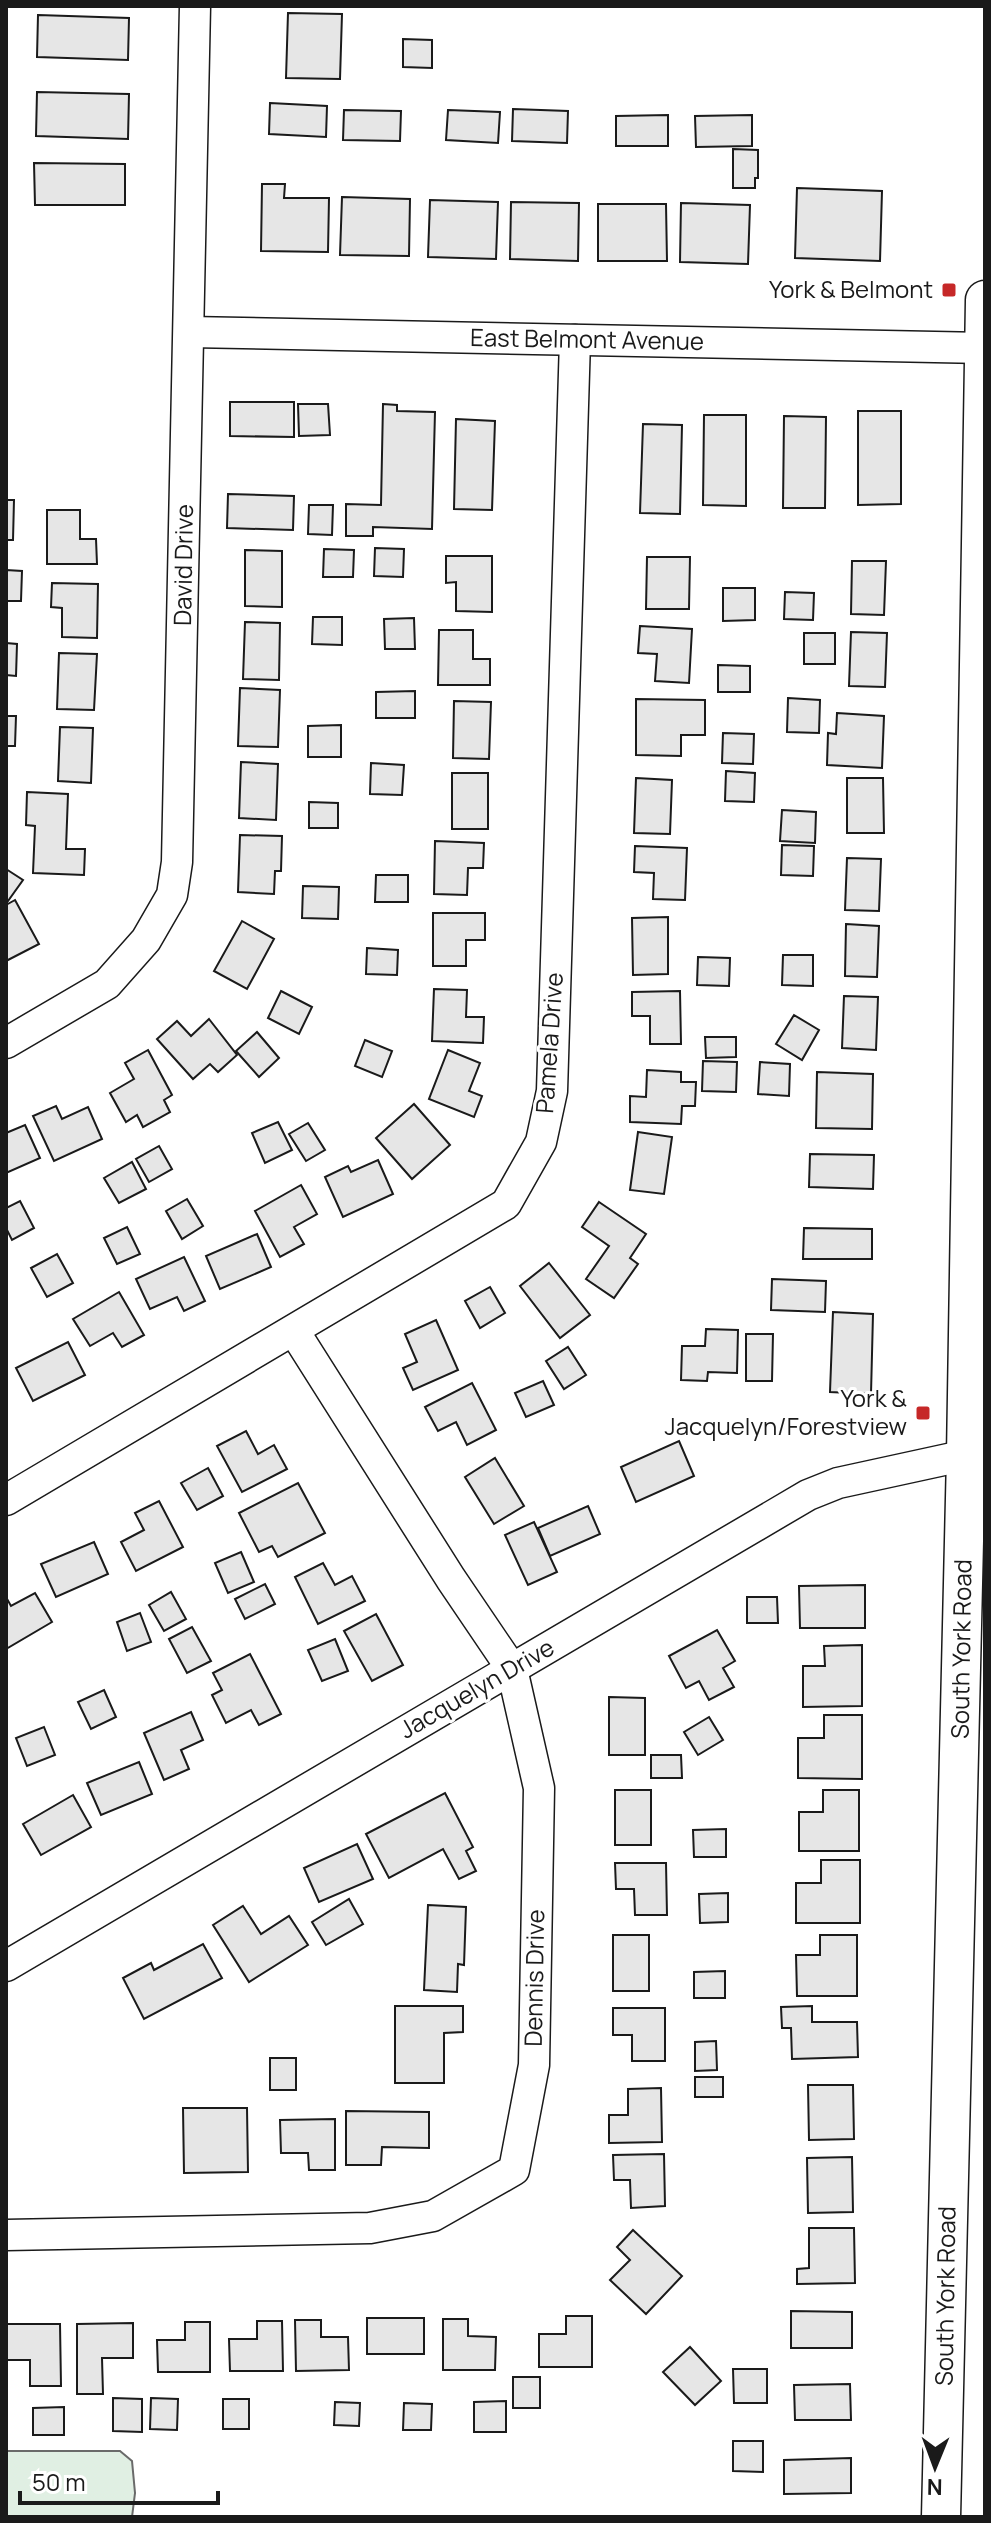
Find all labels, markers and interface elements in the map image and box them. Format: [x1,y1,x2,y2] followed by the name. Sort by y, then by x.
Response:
[769,272,933,305] place label: York & Belmont
[940,281,958,299] marker: York & Belmont
[470,320,704,357] street label: East Belmont Avenue
[165,504,200,626] street label: David Drive
[527,971,570,1115] street label: Pamela Drive
[665,1381,907,1442] place label: York & Jacquelyn/Forestview
[914,1404,932,1422] marker: York & Jacquelyn/Forestview
[942,1559,979,1739] street label: South York Road
[393,1630,560,1745] street label: Jacquelyn Drive
[516,1909,551,2047] street label: Dennis Drive
[926,2206,963,2386] street label: South York Road
[895,2427,975,2507] north arrow
[20,2455,218,2505] scale bar
[32,2465,86,2498] text: 50 m
[926,2472,943,2502] text: N

